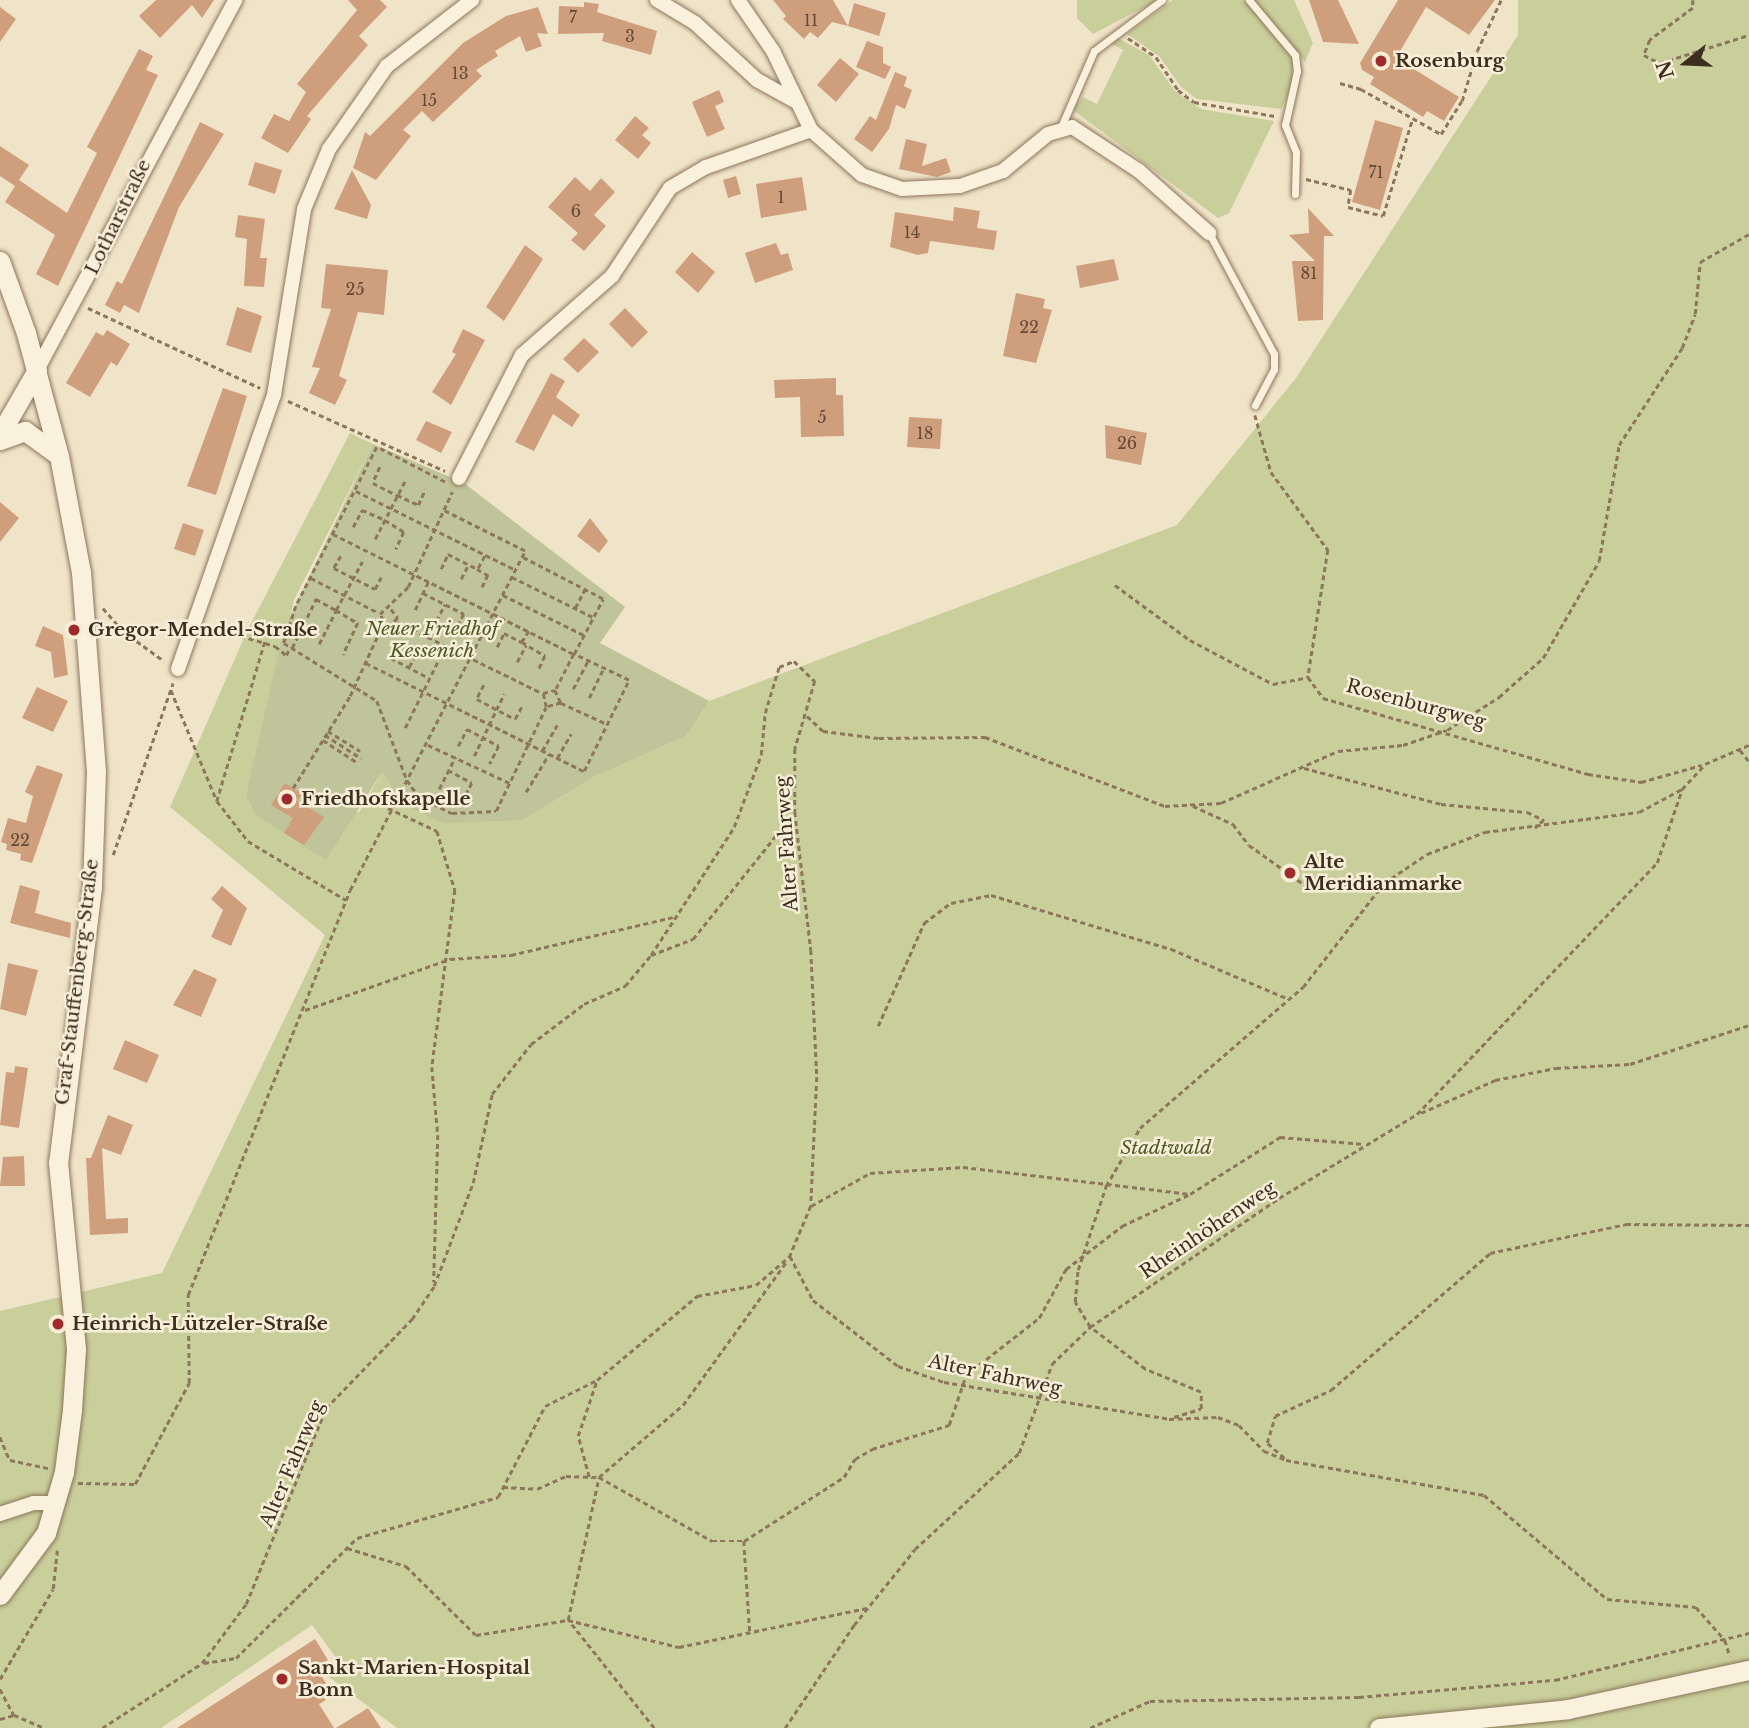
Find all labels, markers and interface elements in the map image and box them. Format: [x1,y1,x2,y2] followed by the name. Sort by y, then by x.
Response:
[569,7,577,27] house number: 7
[804,10,818,30] house number: 11
[625,26,635,46] house number: 3
[1651,28,1721,98] north arrow
[1395,50,1504,72] place label: Rosenburg
[1373,53,1389,69] marker: Rosenburg
[1652,58,1679,82] text: N
[452,63,468,83] house number: 13
[421,90,437,110] house number: 15
[80,156,156,278] street label: Lotharstraße
[1368,162,1384,182] house number: 71
[777,187,785,207] house number: 1
[571,201,581,221] house number: 6
[904,222,920,242] house number: 14
[1301,263,1317,283] house number: 81
[346,279,364,299] house number: 25
[1019,317,1039,337] house number: 22
[817,407,827,427] house number: 5
[917,423,933,443] house number: 18
[1117,433,1137,453] house number: 26
[366,618,498,662] park label: Neuer Friedhof Kessenich
[88,619,318,641] place label: Gregor-Mendel-Straße
[66,622,82,638] marker: Gregor-Mendel-Straße
[1344,674,1488,734] street label: Rosenburgweg
[771,775,803,913] street label: Alter Fahrweg
[301,788,471,810] place label: Friedhofskapelle
[279,791,295,807] marker: Friedhofskapelle
[10,830,30,850] house number: 22
[1304,851,1462,895] place label: Alte Meridianmarke
[51,858,103,1106] street label: Graf-Stauffenberg-Straße
[1282,865,1298,881] marker: Alte Meridianmarke
[1120,1137,1212,1159] park label: Stadtwald
[1136,1176,1280,1284] street label: Rheinhöhenweg
[72,1313,328,1335] place label: Heinrich-Lützeler-Straße
[50,1316,66,1332] marker: Heinrich-Lützeler-Straße
[926,1350,1064,1400] street label: Alter Fahrweg
[255,1397,329,1531] street label: Alter Fahrweg
[298,1657,530,1701] place label: Sankt-Marien-Hospital Bonn
[272,1669,292,1689] marker: Sankt-Marien-Hospital Bonn

